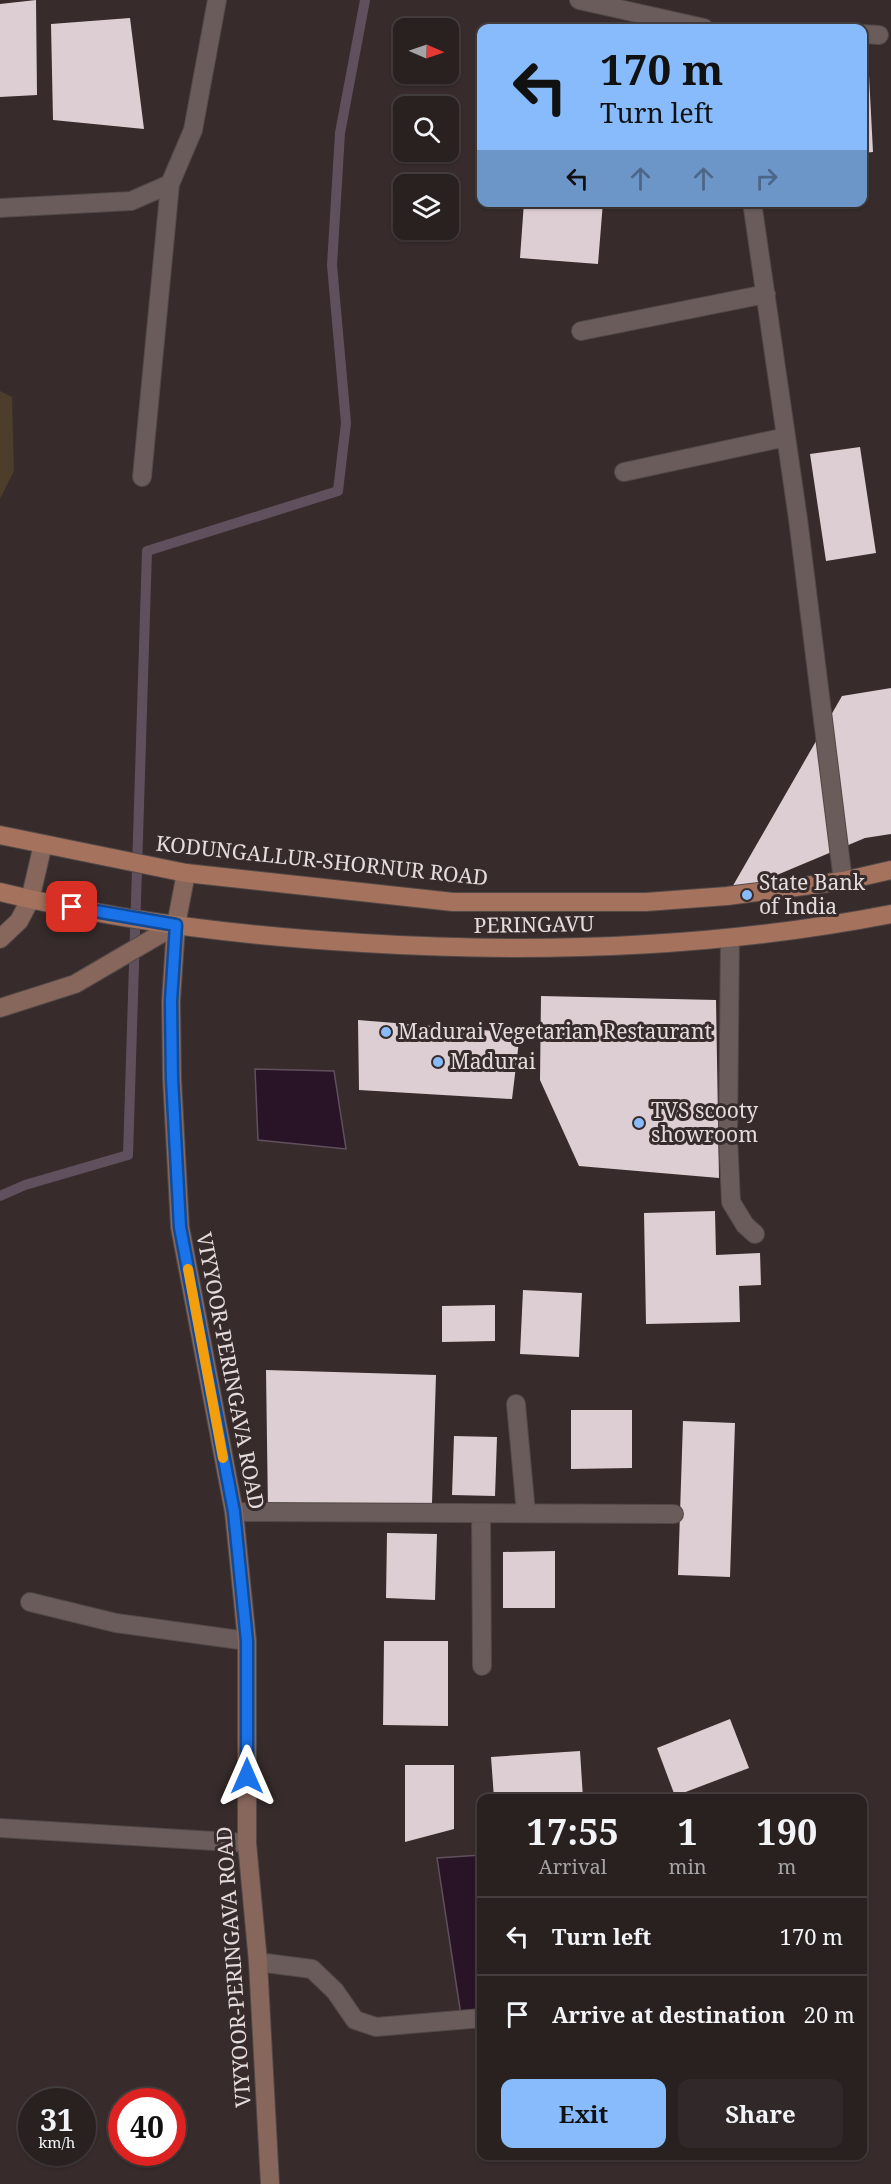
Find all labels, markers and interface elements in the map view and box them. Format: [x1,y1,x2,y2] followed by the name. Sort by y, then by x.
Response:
[393,18,459,84] north arrow
[393,18,459,240] map controls
[600,40,724,97] text: 170 m
[501,48,579,126] icon: left
[600,94,713,131] text: Turn left
[393,96,459,162] button: search
[561,162,594,195] icon: left
[624,162,657,195] icon: ahead
[687,162,720,195] icon: ahead
[750,162,783,195] icon: right
[393,174,459,240] button: layers
[155,829,490,891] street label: KODUNGALLUR-SHORNUR ROAD
[759,868,866,920] place label: State Bank of India
[46,881,97,932] pin
[740,888,754,902] marker: State Bank of India
[55,890,88,923] icon: arrive
[473,909,595,939] street label: PERINGAVU
[398,1017,712,1045] place label: Madurai Vegetarian Restaurant
[379,1025,393,1039] marker: Madurai Vegetarian Restaurant
[450,1047,536,1075] place label: Madurai
[431,1055,445,1069] marker: Madurai
[651,1096,758,1148] place label: TVS scooty showroom
[632,1116,646,1130] marker: TVS scooty showroom
[190,1230,272,1512] street label: VIYYOOR-PERINGAVA ROAD
[215,1744,279,1808] position arrow
[527,1807,619,1856] text: 17:55
[677,1807,698,1856] text: 1
[756,1807,817,1856] text: 190
[209,1826,257,2109] street label: VIYYOOR-PERINGAVA ROAD
[539,1853,607,1880] text: Arrival
[669,1853,707,1880] text: min
[777,1853,796,1880] text: m
[501,1920,534,1953] icon: left
[552,1921,651,1951] text: Turn left
[780,1921,843,1951] text: 170 m
[501,1998,534,2031] icon: arrive
[552,1999,786,2029] text: Arrive at destination
[804,1999,855,2029] text: 20 m
[501,2079,666,2148] button: Exit
[678,2079,843,2148] button: Share
[108,2088,186,2166] speed limit sign: 40
[40,2099,74,2140] text: 31
[39,2132,75,2152] text: km/h

